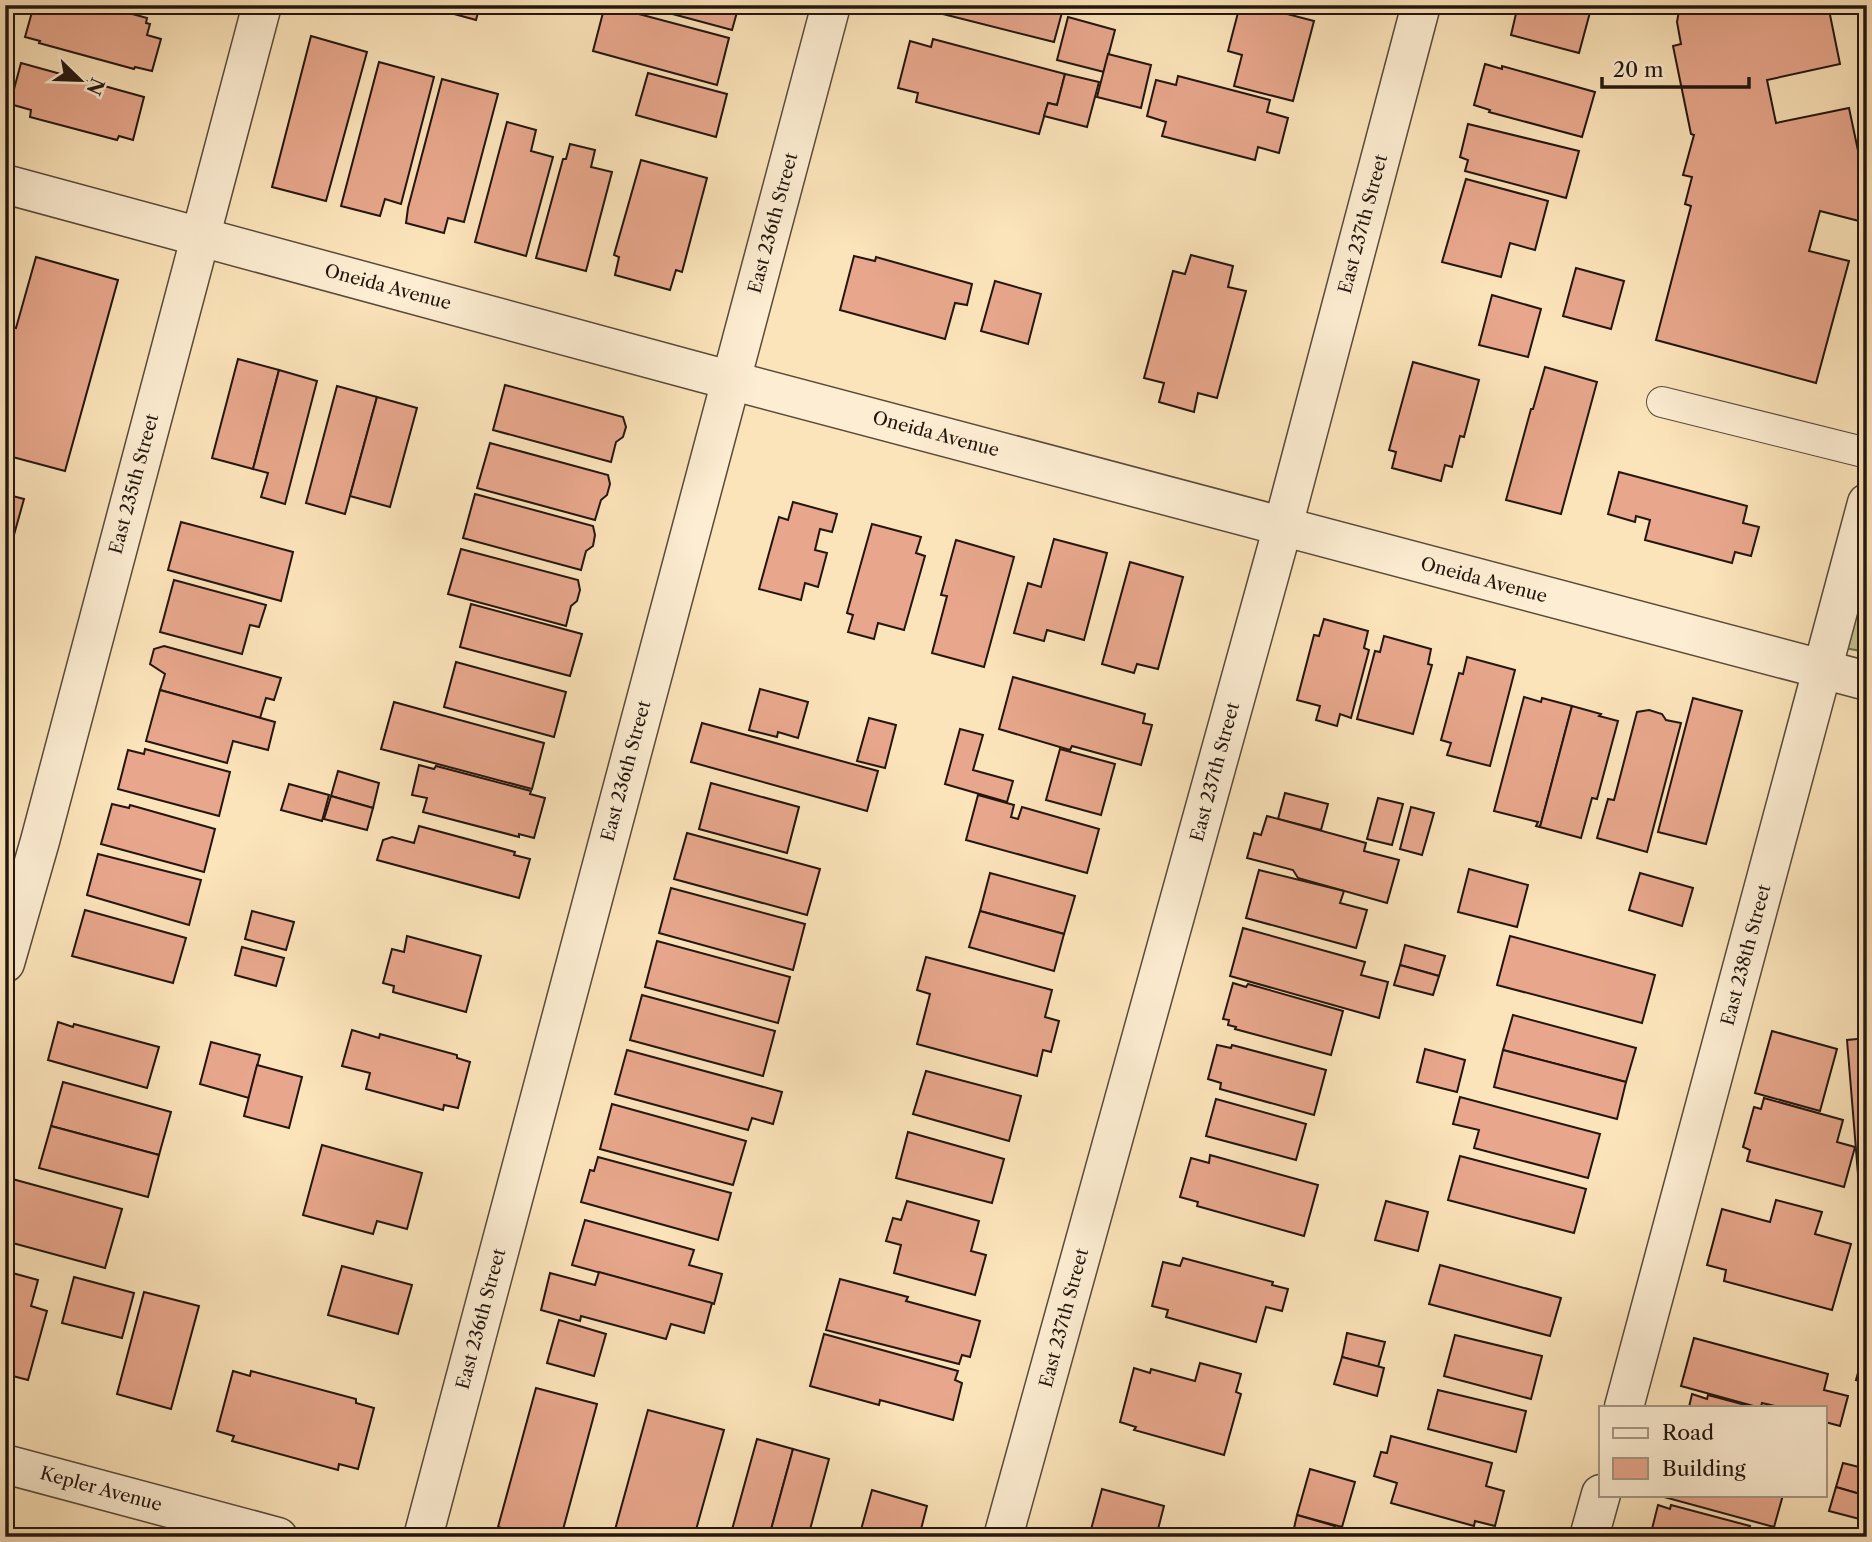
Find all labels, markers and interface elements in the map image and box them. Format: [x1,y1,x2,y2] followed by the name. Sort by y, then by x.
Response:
[46,46,116,116] north arrow
[1602,46,1750,90] scale bar
[1613,57,1664,82] text: 20 m
[81,74,109,99] text: N
[744,149,803,296] street label: East 236th Street
[1334,151,1392,296] street label: East 237th Street
[322,260,454,314] street label: Oneida Avenue
[870,407,1002,461] street label: Oneida Avenue
[105,411,163,557] street label: East 235th Street
[1418,553,1550,607] street label: Oneida Avenue
[597,697,656,844] street label: East 236th Street
[1186,699,1244,844] street label: East 237th Street
[1717,881,1776,1028] street label: East 238th Street
[452,1245,511,1392] street label: East 236th Street
[1035,1245,1093,1390] street label: East 237th Street
[1599,1406,1826,1496] legend
[1662,1420,1714,1445] text: Road
[1662,1456,1747,1481] text: Building
[38,1462,164,1516] street label: Kepler Avenue

